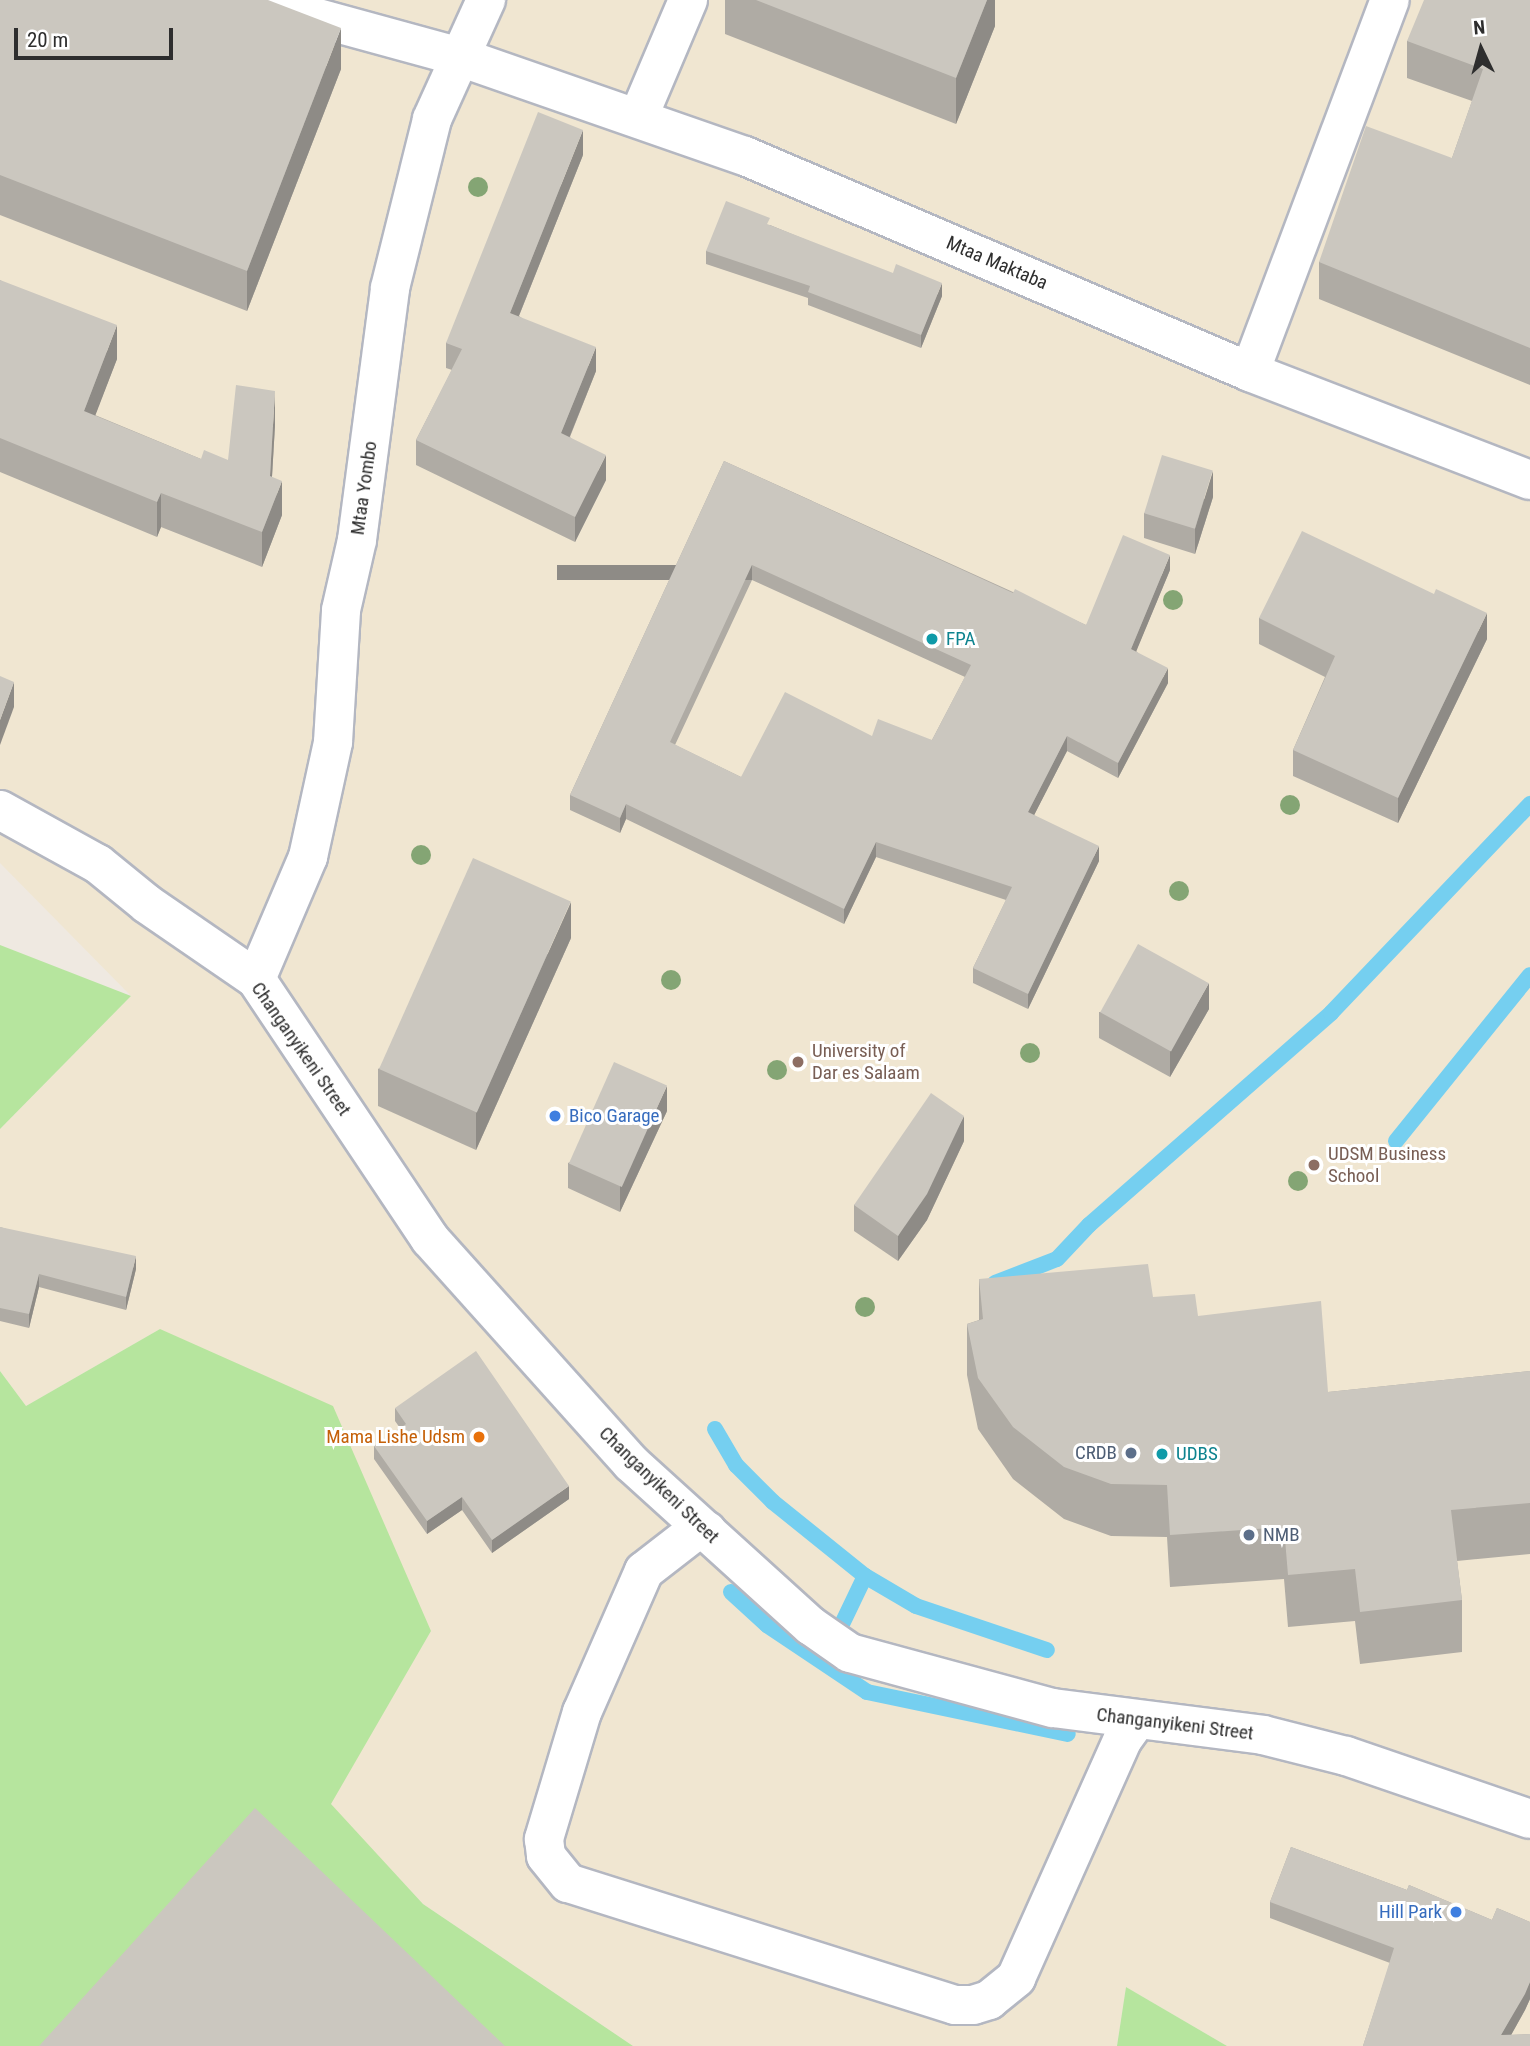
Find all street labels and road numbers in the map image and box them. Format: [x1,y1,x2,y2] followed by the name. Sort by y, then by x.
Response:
[943,231,1051,295] street label: Mtaa Maktaba
[346,440,382,536] street label: Mtaa Yombo
[246,978,356,1120] street label: Changanyikeni Street
[594,1422,724,1548] street label: Changanyikeni Street
[1095,1703,1255,1745] street label: Changanyikeni Street

